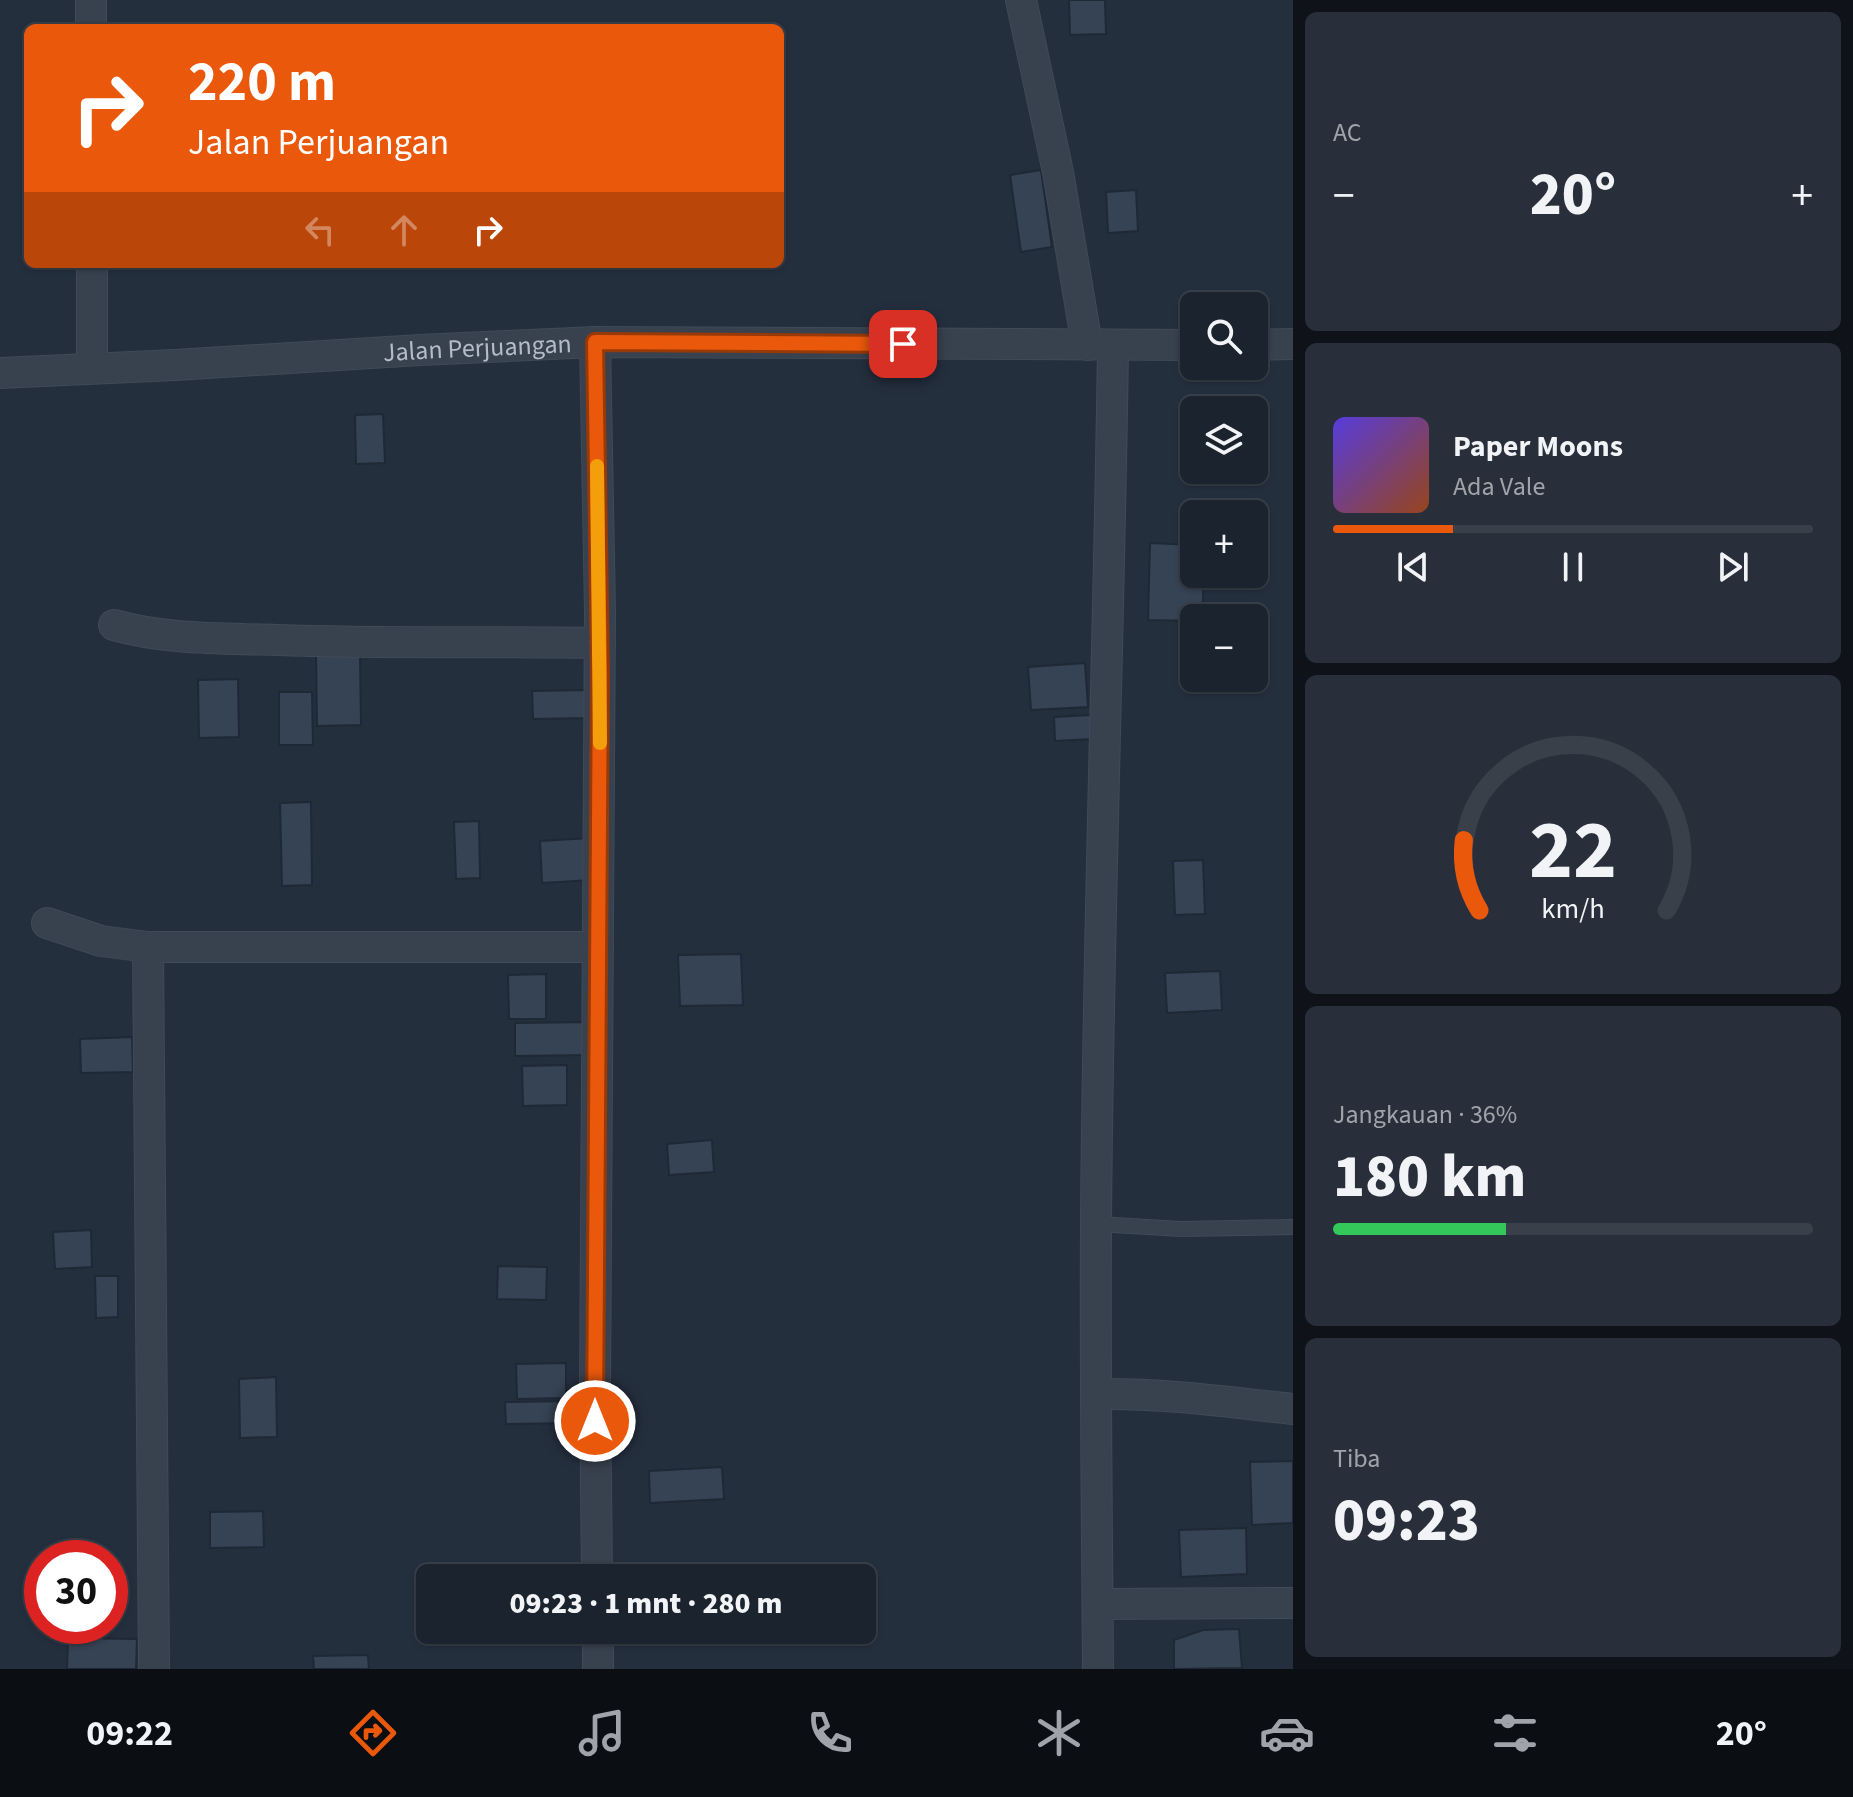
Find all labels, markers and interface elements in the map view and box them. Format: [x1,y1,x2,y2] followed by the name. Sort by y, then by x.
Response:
[188,43,336,122] text: 220 m
[56,56,160,160] icon: right
[1333,114,1362,151] text: AC
[188,117,449,168] text: Jalan Perjuangan
[1530,153,1616,238] text: 20°
[1333,165,1355,228] text: −
[1791,165,1813,228] text: +
[298,208,342,252] icon: left
[382,208,426,252] icon: ahead
[466,208,510,252] icon: right
[1180,292,1268,692] map controls
[1180,292,1268,380] button: search
[869,310,937,378] pin
[881,322,925,366] icon: arrive
[382,325,572,371] street label: Jalan Perjuangan
[1180,396,1268,484] button: layers
[1453,425,1623,468] text: Paper Moons
[1453,468,1545,505] text: Ada Vale
[1180,500,1268,588] button: +
[1391,545,1435,589] icon: previous
[1551,545,1595,589] icon: pause
[1711,545,1755,589] icon: next
[1180,604,1268,692] button: −
[1529,791,1617,909] text: 22
[1541,889,1605,929] text: km/h
[1333,1096,1517,1133] text: Jangkauan · 36%
[1333,1135,1526,1220] text: 180 km
[553,1379,637,1463] position arrow
[1333,1440,1380,1477] text: Tiba
[1333,1479,1480,1564] text: 09:23
[24,1540,128,1644] speed limit sign: 30
[510,1582,782,1625] text: 09:23 · 1 mnt · 280 m
[345,1705,401,1761] icon: directions
[574,1705,630,1761] icon: music
[802,1705,858,1761] icon: phone
[1031,1705,1087,1761] icon: climate
[1259,1705,1315,1761] icon: car
[1487,1705,1543,1761] icon: filters
[86,1708,173,1759] text: 09:22
[1716,1708,1767,1759] text: 20°

